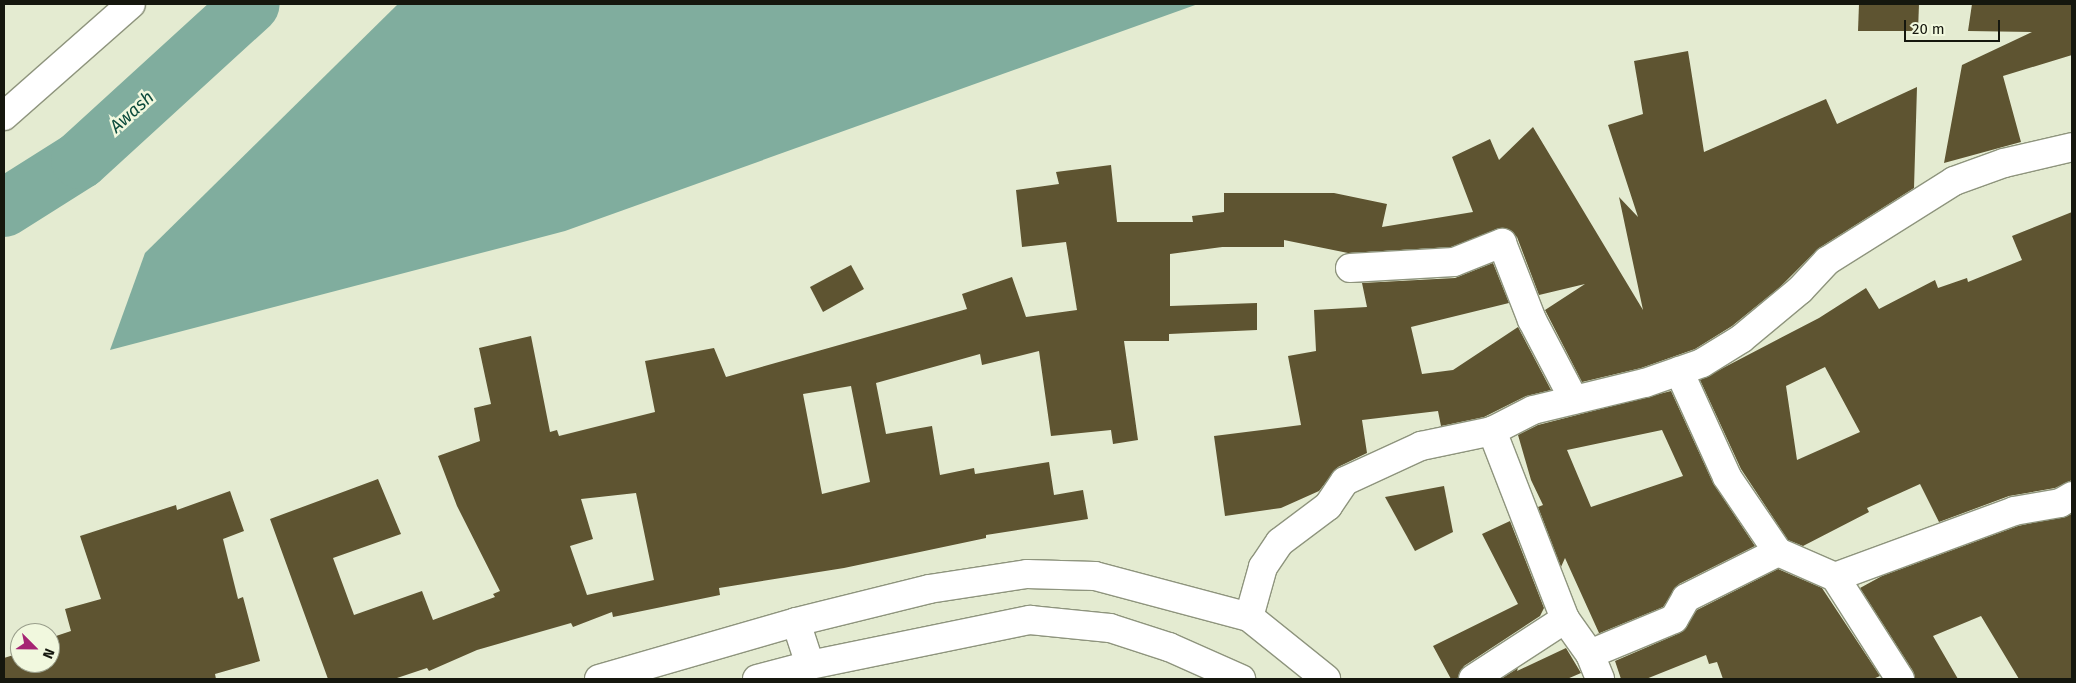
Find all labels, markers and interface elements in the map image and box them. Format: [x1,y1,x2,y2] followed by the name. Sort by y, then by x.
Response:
[1906,10,2002,42] scale bar
[1912,20,1945,38] text: 20 m
[105,87,159,137] water label: Awash
[10,623,60,673] north arrow
[39,646,58,661] text: N

